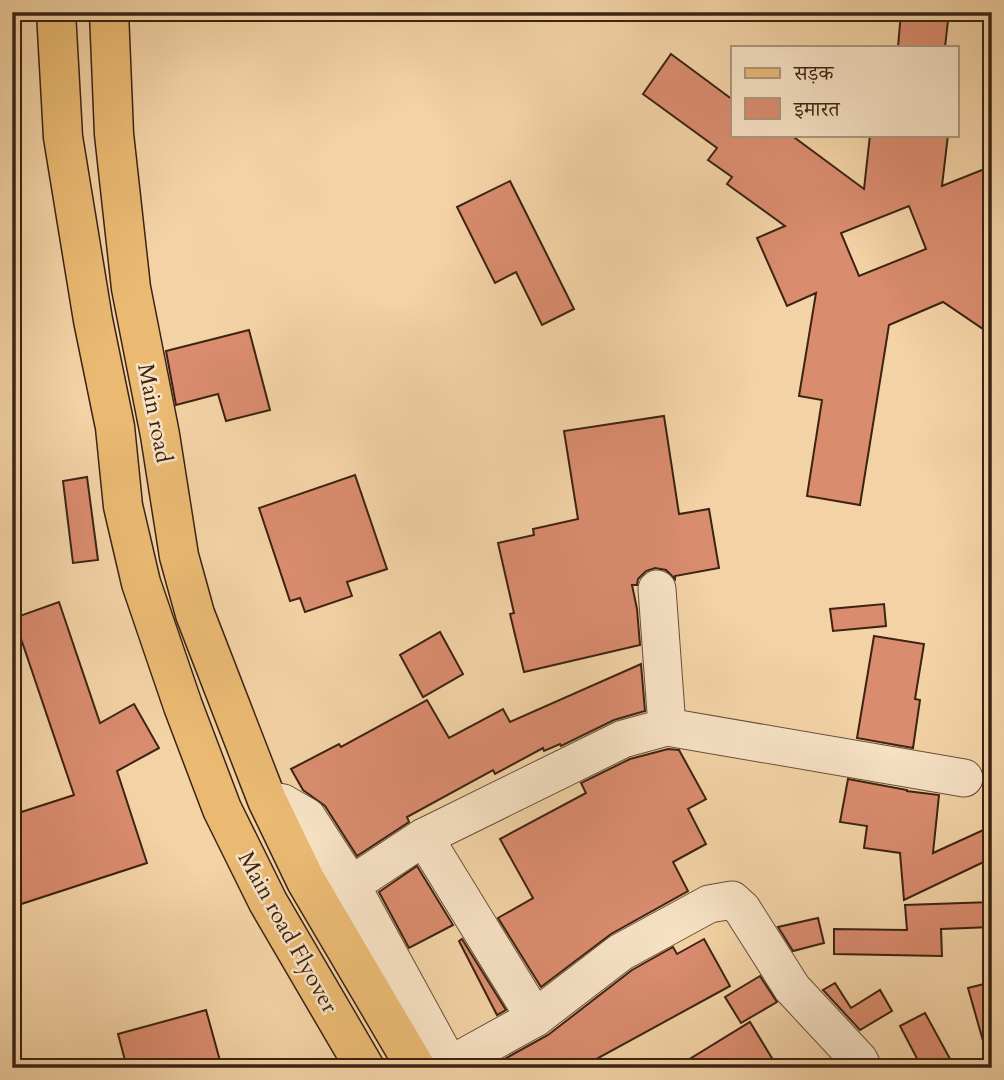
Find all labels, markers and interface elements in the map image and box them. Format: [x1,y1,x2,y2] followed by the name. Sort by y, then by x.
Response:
[731,46,958,136] legend
[793,59,834,88] text: सड़क
[793,95,841,124] text: इमारत
[130,361,180,466] street label: Main road
[231,846,346,1019] street label: Main road Flyover

